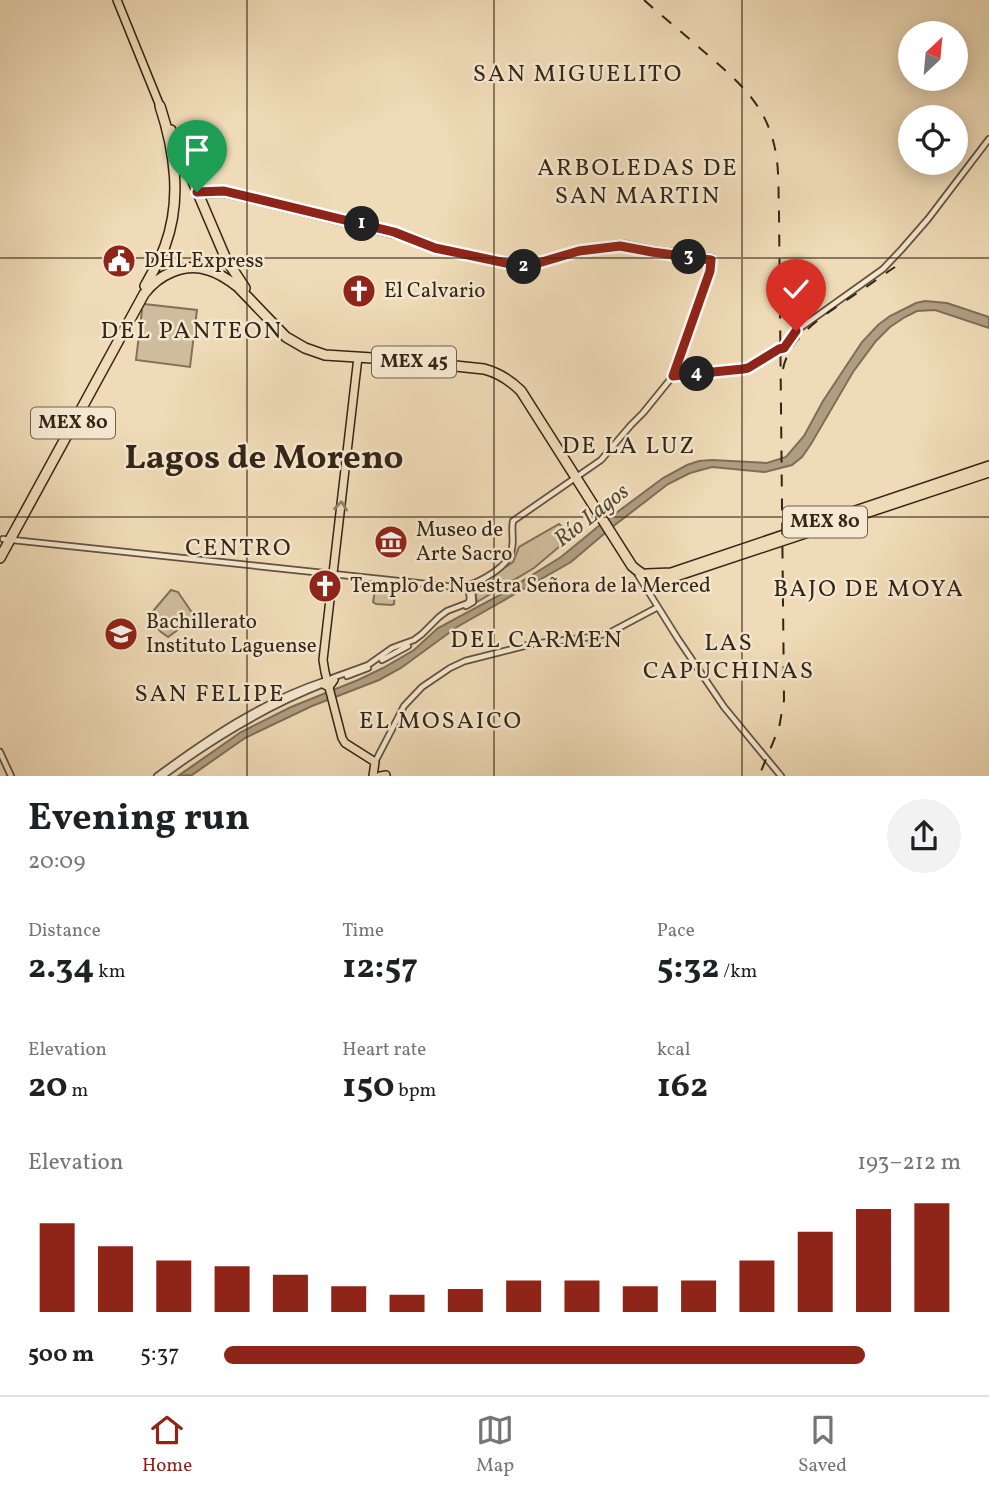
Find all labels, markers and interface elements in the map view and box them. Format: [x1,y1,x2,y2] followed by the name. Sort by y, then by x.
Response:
[898,21,968,91] north arrow
[898,21,968,175] map controls
[473,58,683,92] district label: SAN MIGUELITO
[898,105,968,175] button: locate
[167,120,227,192] pin
[178,131,216,169] icon: arrive
[537,152,739,214] district label: ARBOLEDAS DE SAN MARTIN
[344,206,380,242] pin: 1
[358,210,365,236] text: 1
[672,240,706,274] pin: 3
[100,242,138,280] public building icon: DHL Express
[684,243,693,269] text: 3
[144,247,263,276] place label: DHL Express
[506,250,542,284] pin: 2
[519,253,528,279] text: 2
[766,259,826,331] pin
[777,270,815,308] icon: check
[340,272,378,310] church icon: El Calvario
[384,277,485,306] place label: El Calvario
[101,315,283,349] district label: DEL PANTEON
[372,346,456,378] road number: MEX 45
[680,356,714,392] pin: 4
[691,360,702,386] text: 4
[31,408,115,438] road number: MEX 80
[562,430,696,464] district label: DE LA LUZ
[125,435,403,483] district label: Lagos de Moreno
[548,476,637,555] water label: Río Lagos
[333,500,348,512] one-way arrow
[783,506,867,538] road number: MEX 80
[416,516,512,569] place label: Museo de Arte Sacro
[372,523,410,561] museum icon: Museo de Arte Sacro
[185,532,293,566] district label: CENTRO
[306,567,344,605] church icon: Templo de Nuestra Señora de la Merced
[350,572,711,601] place label: Templo de Nuestra Señora de la Merced
[773,573,965,607] district label: BAJO DE MOYA
[146,608,317,661] place label: Bachillerato Instituto Laguense
[102,615,140,653] school or university icon: Bachillerato Instituto Laguense
[450,624,624,658] district label: DEL CARMEN
[643,627,815,689] district label: LAS CAPUCHINAS
[135,678,285,712] district label: SAN FELIPE
[359,705,523,739] district label: EL MOSAICO
[28,793,250,846] text: Evening run
[887,799,961,873] button: share
[28,846,85,878] text: 20:09
[28,918,101,944] text: Distance
[342,918,384,944] text: Time
[657,918,695,944] text: Pace
[28,944,95,992] text: 2.34
[342,944,418,992] text: 12:57
[657,944,719,992] text: 5:32
[95,959,126,985] text: km
[719,959,757,985] text: /km
[28,1037,107,1063] text: Elevation
[342,1037,426,1063] text: Heart rate
[657,1037,690,1063] text: kcal
[28,1063,68,1111] text: 20
[342,1063,394,1111] text: 150
[657,1063,708,1111] text: 162
[68,1078,88,1104] text: m
[394,1078,436,1104] text: bpm
[28,1147,124,1179] text: Elevation
[857,1147,961,1179] text: 193–212 m
[28,1339,94,1371] text: 500 m
[140,1339,179,1371] text: 5:37
[142,1411,192,1479] tab: Home
[476,1411,514,1479] tab: Map
[798,1411,847,1479] tab: Saved

